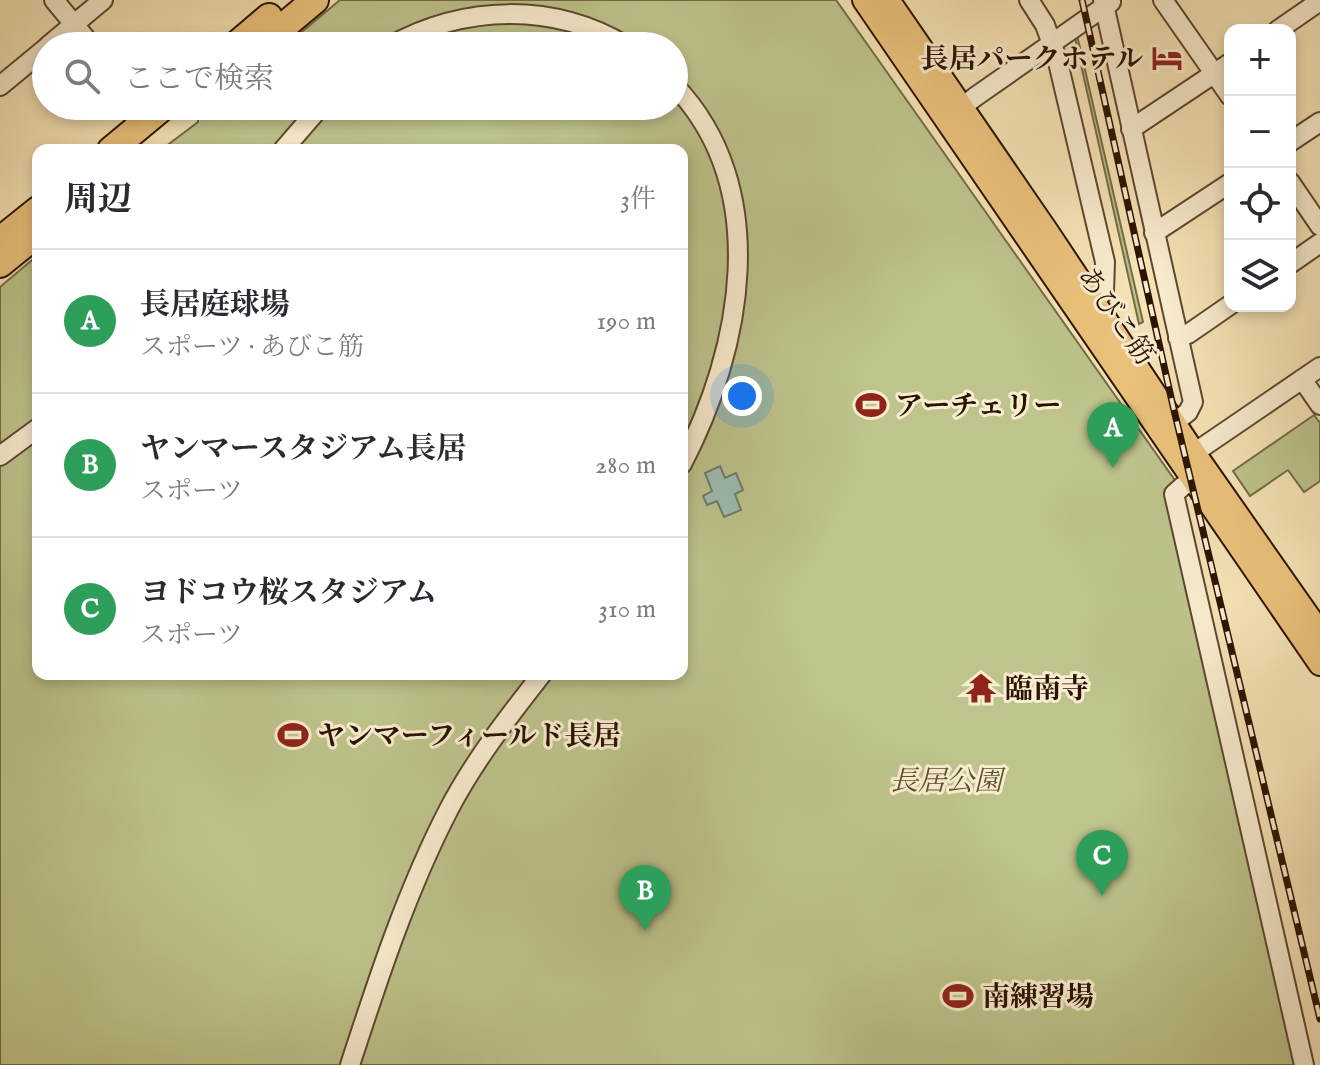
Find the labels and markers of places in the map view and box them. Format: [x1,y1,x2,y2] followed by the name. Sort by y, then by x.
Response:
[1150,41,1184,75] hotel icon: 長居パークホテル
[920,43,1143,78] place label: 長居パークホテル
[854,388,888,422] sports icon: アーチェリー
[895,390,1061,425] place label: アーチェリー
[1087,402,1139,468] pin: A
[964,671,998,705] temple icon: 臨南寺
[1005,673,1089,708] place label: 臨南寺
[276,718,310,752] sports icon: ヤンマーフィールド長居
[317,720,621,755] place label: ヤンマーフィールド長居
[1076,830,1128,896] pin: C
[619,865,671,931] pin: B
[941,979,975,1013] sports icon: 南練習場
[982,981,1094,1016] place label: 南練習場

